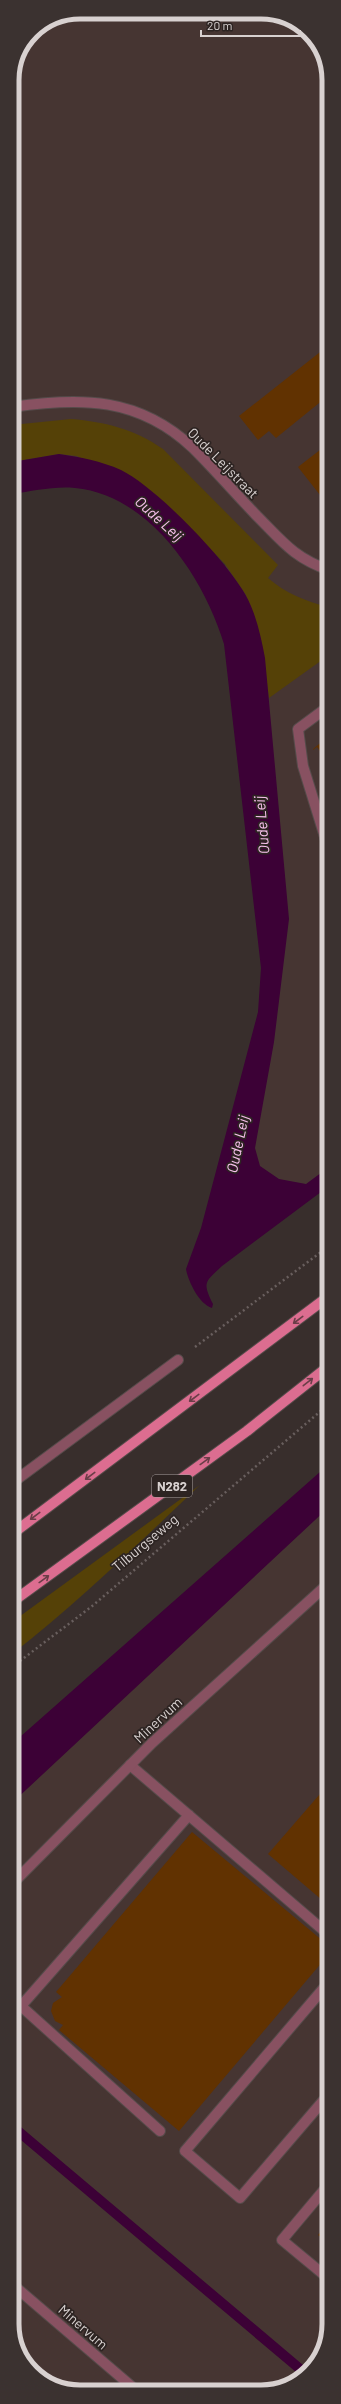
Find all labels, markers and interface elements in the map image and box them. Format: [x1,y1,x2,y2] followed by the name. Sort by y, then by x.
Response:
[201,12,300,38] scale bar
[207,18,233,32] text: 20 m
[185,424,262,501] street label: Oude Leijstraat
[132,492,188,545] water label: Oude Leij
[249,794,273,855] water label: Oude Leij
[222,1112,252,1174] water label: Oude Leij
[292,1316,303,1324] one-way arrow
[303,1378,314,1387] one-way arrow
[188,1393,199,1402] one-way arrow
[200,1457,211,1466] one-way arrow
[84,1471,95,1480] one-way arrow
[152,1475,192,1497] road number: N282
[108,1510,181,1575] street label: Tilburgseweg
[30,1512,41,1521] one-way arrow
[38,1575,49,1584] one-way arrow
[130,1693,185,1746] street label: Minervum
[55,2301,111,2353] street label: Minervum

